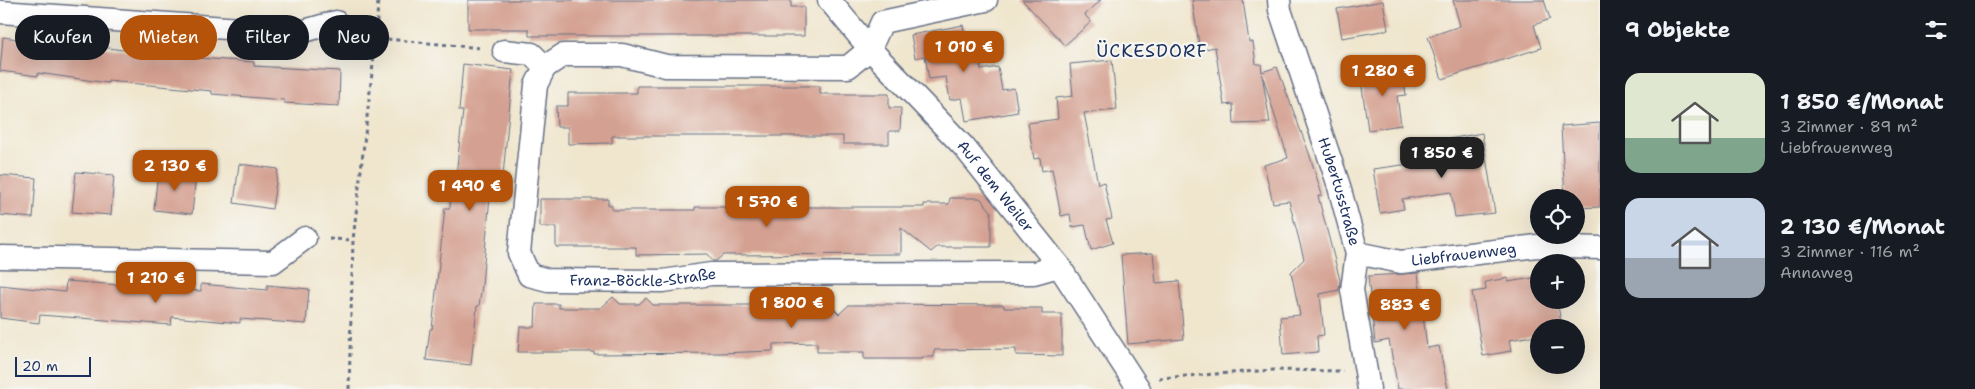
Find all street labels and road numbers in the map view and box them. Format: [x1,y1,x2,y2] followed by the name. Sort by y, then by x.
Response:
[1313,135,1365,248] street label: Hubertusstraße
[953,136,1038,236] street label: Auf dem Weiler
[1410,239,1517,271] street label: Liebfrauenweg
[569,264,716,291] street label: Franz-Böckle-Straße

